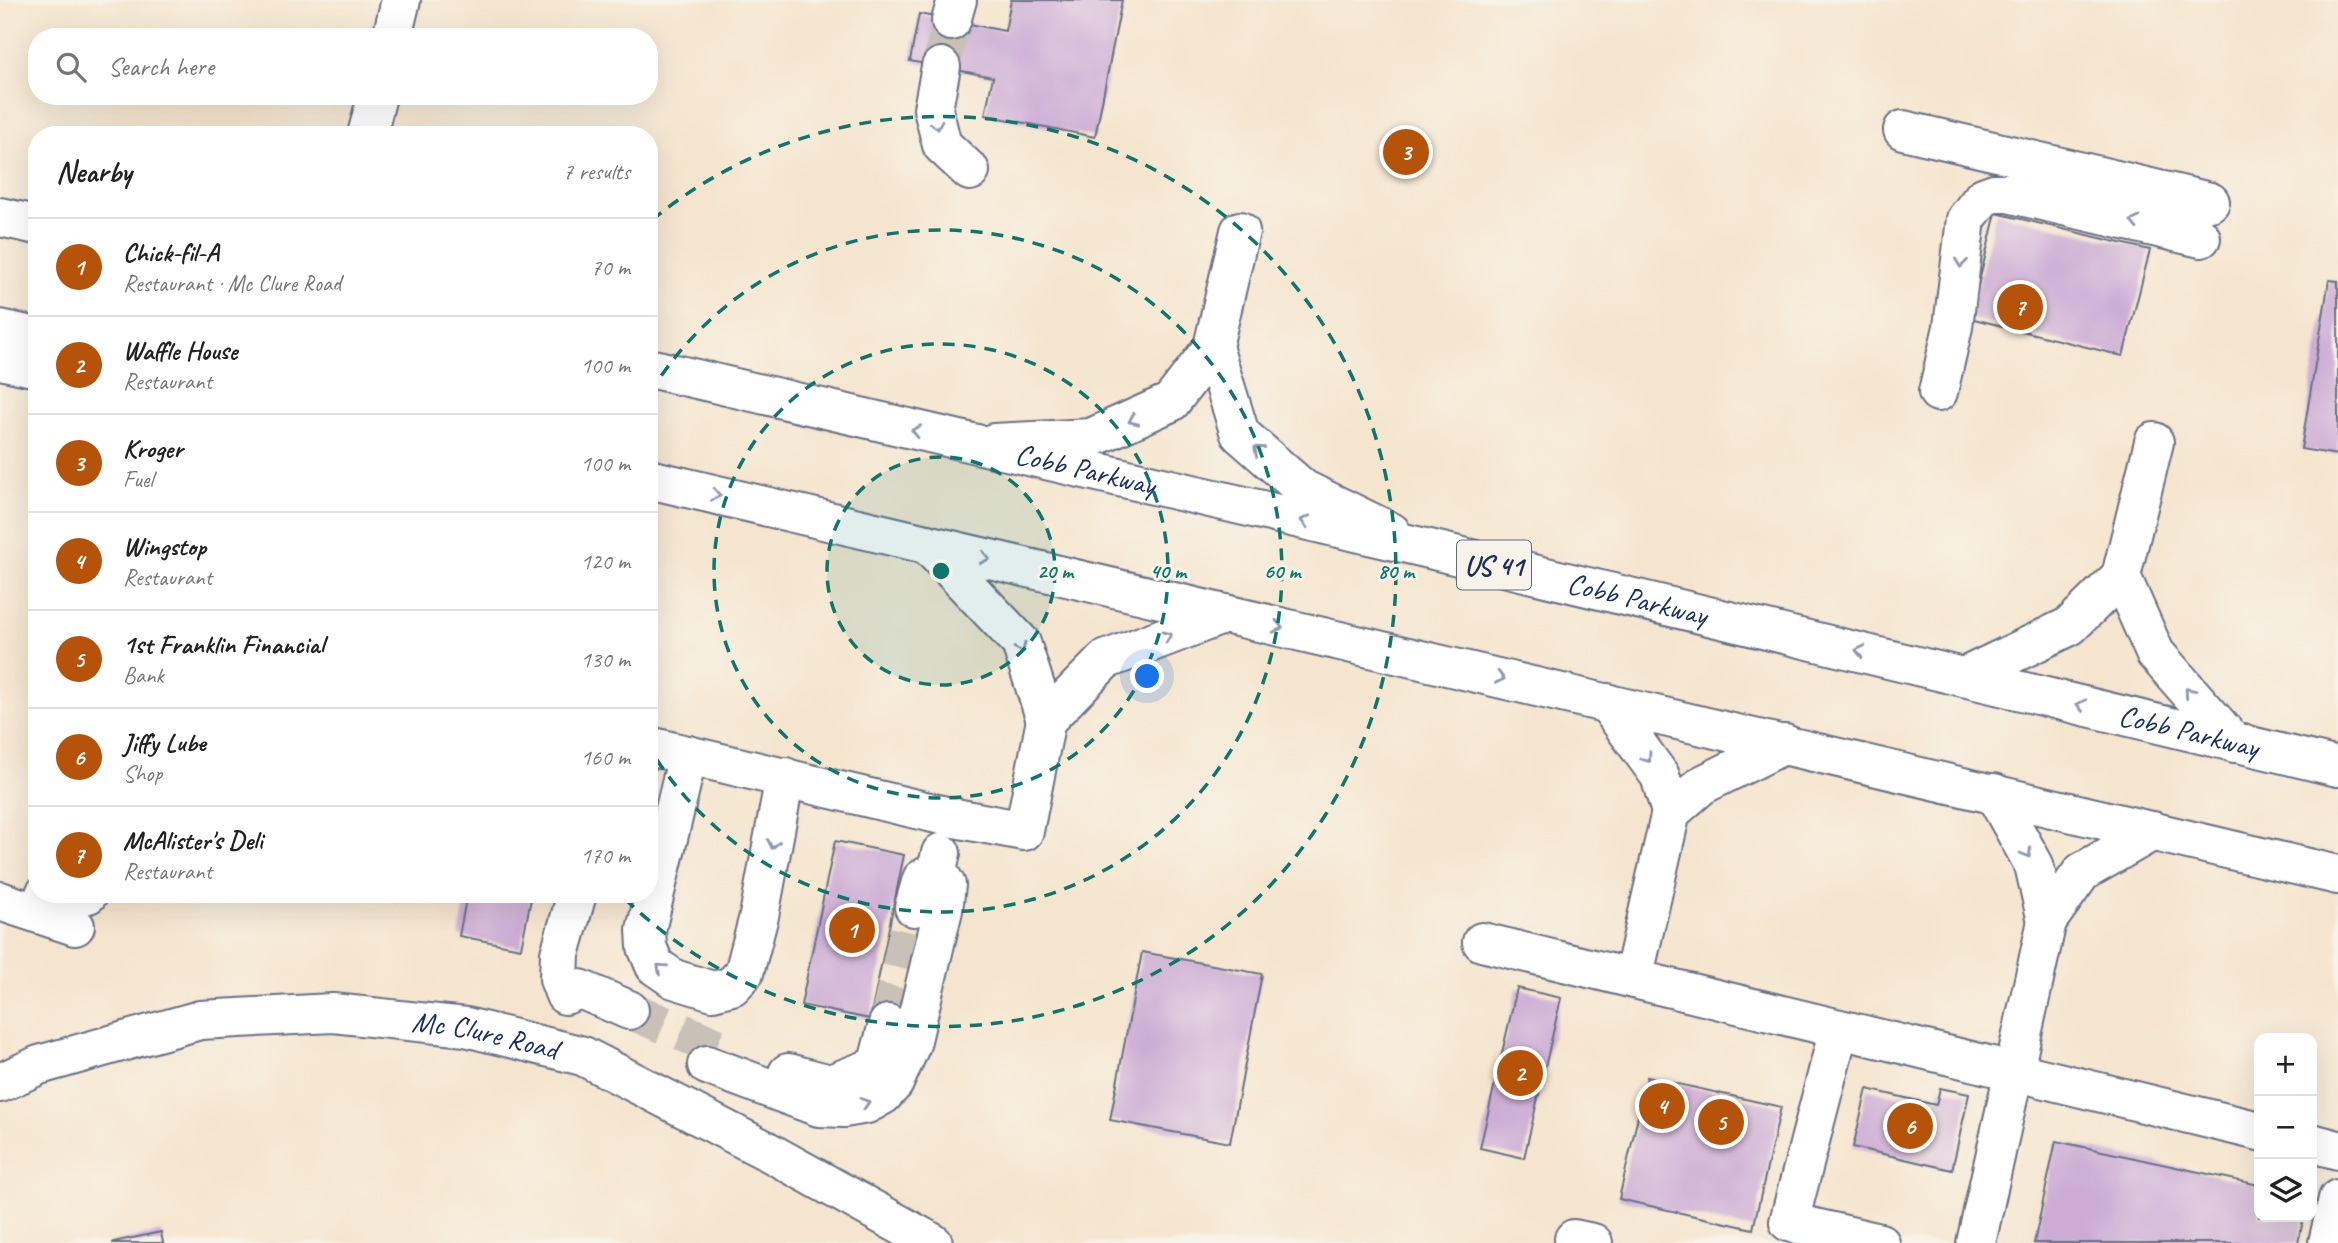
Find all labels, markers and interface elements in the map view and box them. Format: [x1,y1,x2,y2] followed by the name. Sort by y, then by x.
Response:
[28,28,658,105] search box
[52,48,90,86] icon: search
[108,50,214,83] text: Search here
[929,119,943,131] one-way arrow
[1383,126,1429,178] pin: 3
[56,153,132,191] text: Nearby
[563,157,630,186] text: 7 results
[2129,216,2141,231] one-way arrow
[123,236,219,269] text: Chick-fil-A
[74,253,84,282] text: 1
[591,253,630,282] text: 70 m
[1953,257,1968,269] one-way arrow
[123,269,341,298] text: Restaurant · Mc Clure Road
[1997,281,2043,333] pin: 7
[123,334,237,367] text: Waffle House
[74,351,84,380] text: 2
[581,351,630,380] text: 100 m
[123,367,212,396] text: Restaurant
[1127,412,1140,426] one-way arrow
[910,425,922,440] one-way arrow
[123,432,183,465] text: Kroger
[1012,435,1162,504] street label: Cobb Parkway
[1254,446,1267,458] one-way arrow
[74,449,84,478] text: 3
[581,449,630,478] text: 100 m
[123,465,153,494] text: Fuel
[710,487,722,501] one-way arrow
[1299,515,1311,530] one-way arrow
[123,530,206,563] text: Wingstop
[1457,540,1531,590] road number: US 41
[74,547,84,576] text: 4
[581,547,630,576] text: 120 m
[979,550,991,564] one-way arrow
[1037,558,1075,584] text: 20 m
[1150,558,1188,584] text: 40 m
[1264,558,1302,584] text: 60 m
[1378,558,1416,584] text: 80 m
[929,559,953,583] centre of rings
[123,563,212,592] text: Restaurant
[1564,564,1714,635] street label: Cobb Parkway
[1272,618,1284,633] one-way arrow
[123,628,324,661] text: 1st Franklin Financial
[1161,630,1173,644] one-way arrow
[1013,641,1026,654] one-way arrow
[74,645,84,674] text: 5
[581,645,630,674] text: 130 m
[1854,645,1866,659] one-way arrow
[1130,659,1164,693] your location
[123,661,164,690] text: Bank
[1493,670,1505,685] one-way arrow
[2185,687,2197,700] one-way arrow
[2115,696,2265,767] street label: Cobb Parkway
[2075,699,2087,713] one-way arrow
[123,726,206,759] text: Jiffy Lube
[74,743,84,772] text: 6
[581,743,630,772] text: 160 m
[1639,750,1651,763] one-way arrow
[123,759,162,788] text: Shop
[123,824,263,857] text: McAlister's Deli
[766,838,781,850] one-way arrow
[74,841,84,870] text: 7
[581,841,630,870] text: 170 m
[2019,845,2032,858] one-way arrow
[123,857,212,886] text: Restaurant
[829,904,875,956] pin: 1
[656,964,669,976] one-way arrow
[410,1002,566,1069] street label: Mc Clure Road
[2254,1033,2317,1222] map controls
[2254,1033,2317,1096] button: +
[1497,1047,1543,1099] pin: 2
[1639,1080,1685,1132] pin: 4
[858,1096,870,1111] one-way arrow
[1698,1096,1744,1148] pin: 5
[2254,1096,2317,1159] button: −
[1887,1100,1933,1152] pin: 6
[2254,1159,2317,1222] button: layers

